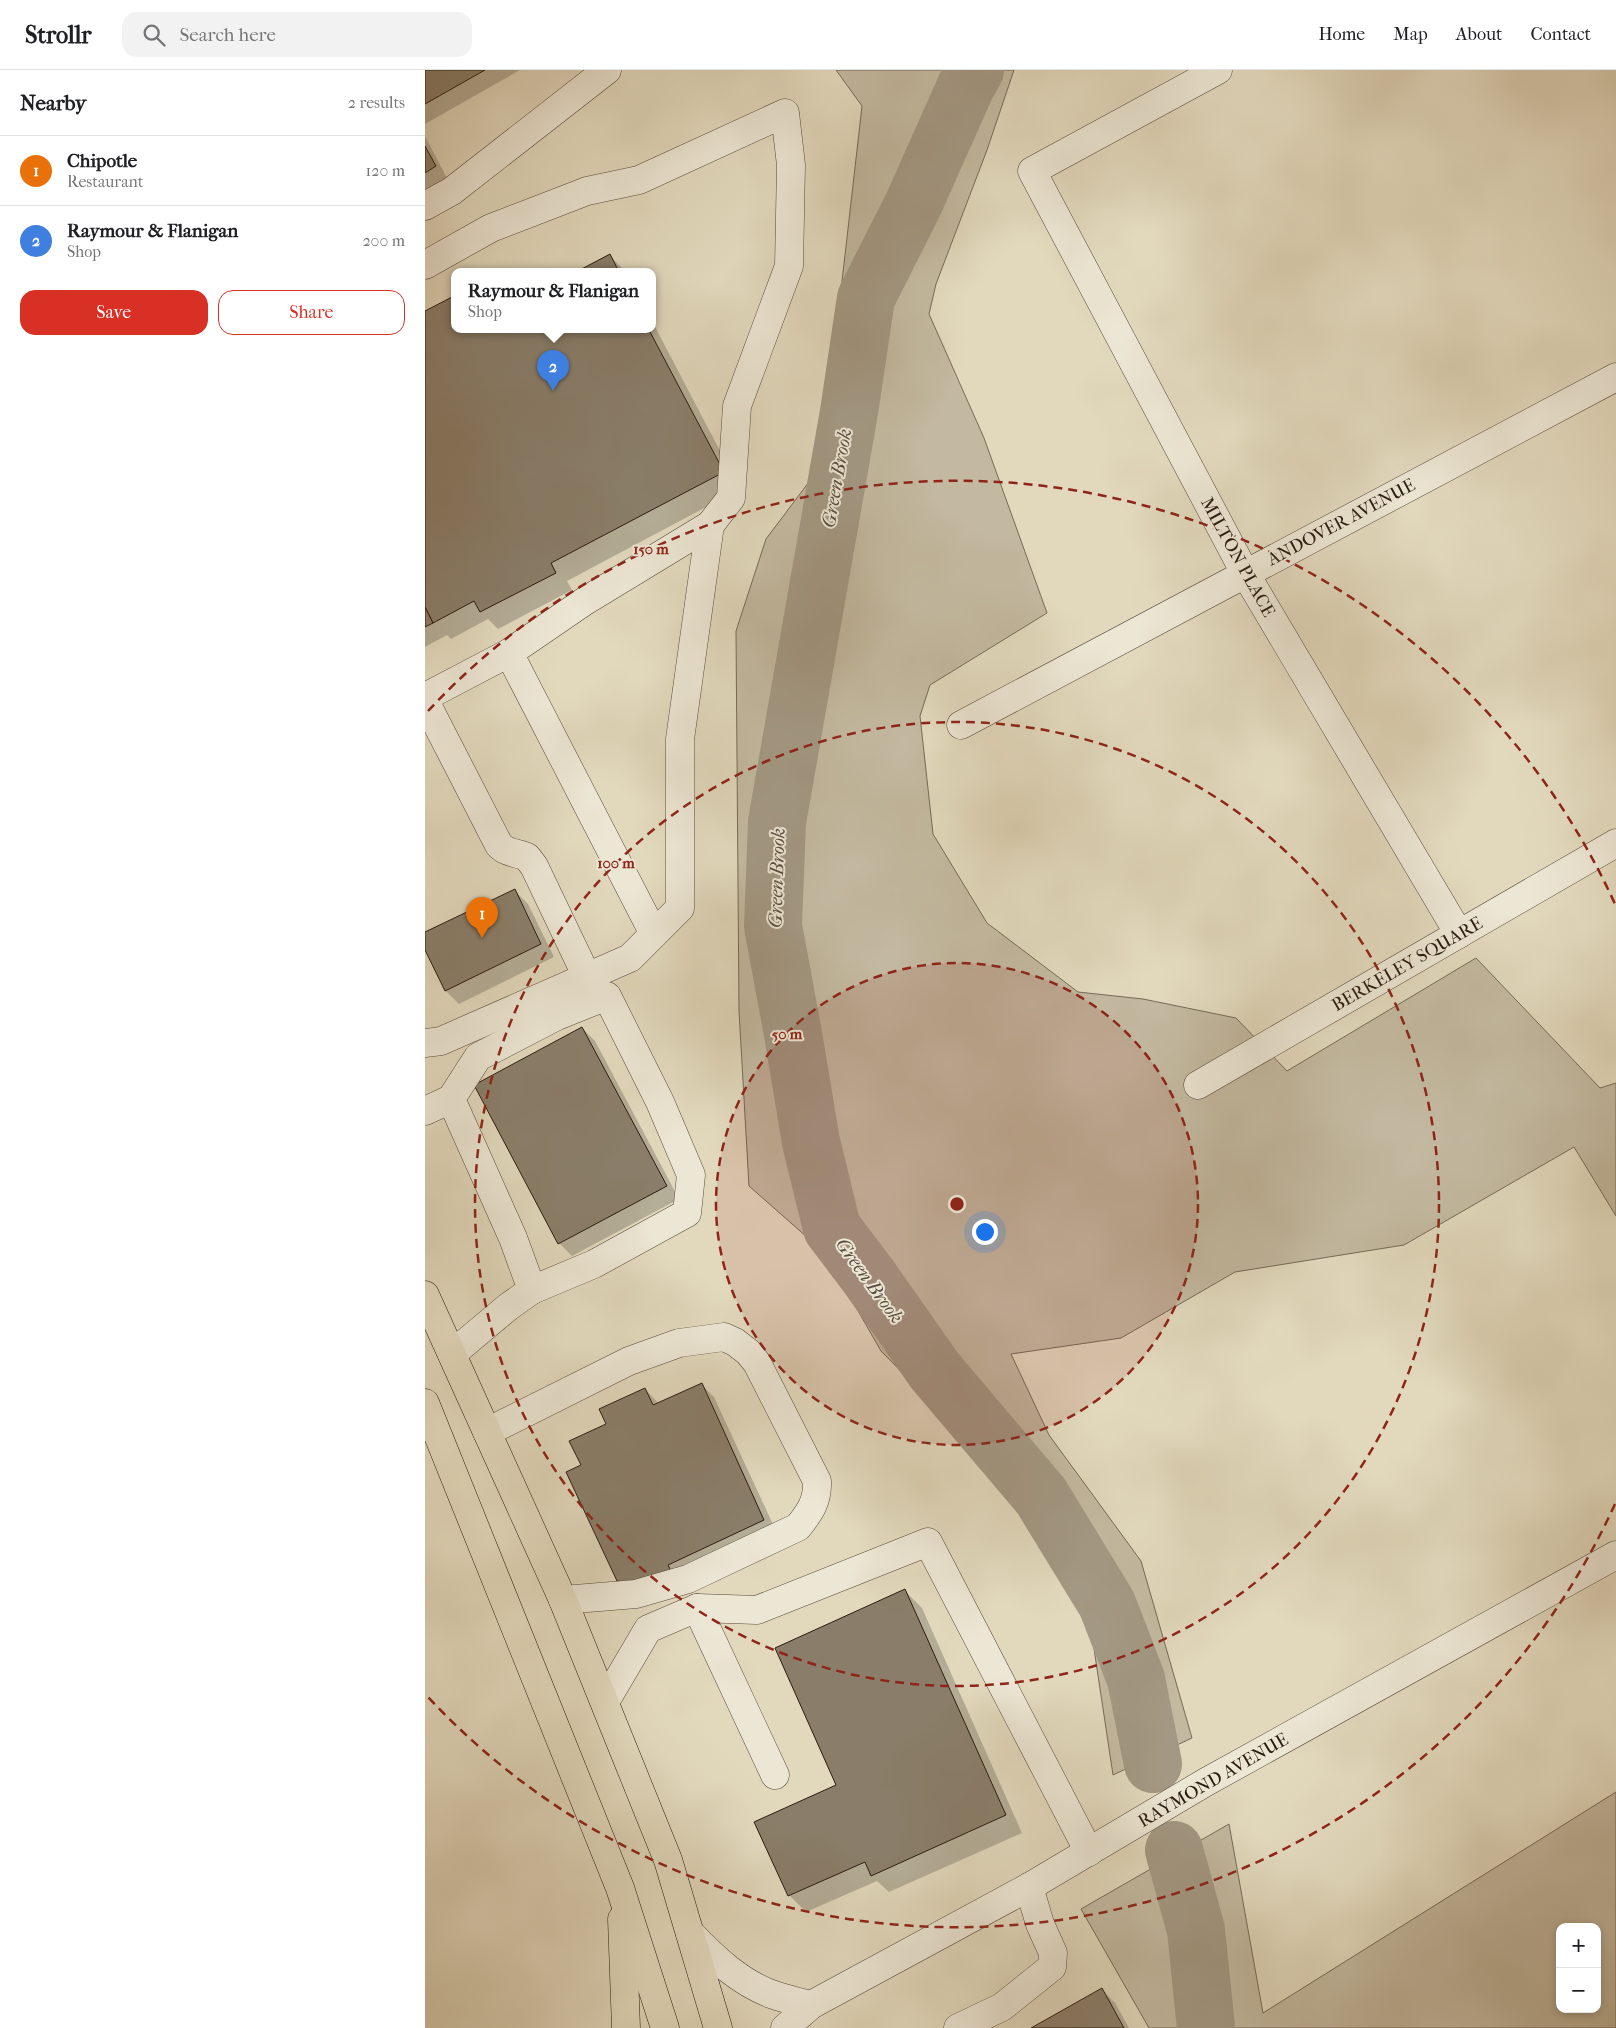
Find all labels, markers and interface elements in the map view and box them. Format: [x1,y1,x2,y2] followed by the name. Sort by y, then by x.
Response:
[122,12,472,57] search box
[25,21,92,49] text: Strollr
[140,21,168,49] icon: search
[180,24,276,46] text: Search here
[1318,24,1365,45] text: Home
[1393,24,1428,45] text: Map
[1456,24,1502,45] text: About
[1530,24,1591,45] text: Contact
[20,91,86,115] text: Nearby
[348,93,405,112] text: 2 results
[67,150,137,172] text: Chipotle
[33,161,39,180] text: 1
[366,161,405,180] text: 120 m
[67,172,143,191] text: Restaurant
[67,220,238,242] text: Raymour & Flanigan
[32,231,40,250] text: 2
[362,231,405,250] text: 200 m
[67,242,101,261] text: Shop
[451,268,656,333] popup
[468,280,639,302] text: Raymour & Flanigan
[20,290,208,335] button: Save
[218,290,405,335] button: Share
[468,302,502,321] text: Shop
[537,350,569,391] pin: 2
[817,427,857,529] water label: Green Brook
[1263,475,1419,571] street label: ANDOVER AVENUE
[1196,494,1279,621] street label: MILTON PLACE
[633,540,669,558] text: 150 m
[764,828,790,928] water label: Green Brook
[597,854,635,872] text: 100 m
[466,897,498,938] pin: 1
[1328,913,1486,1016] street label: BERKELEY SQUARE
[772,1025,803,1043] text: 50 m
[948,1195,966,1213] centre of rings
[972,1219,998,1245] your location
[831,1234,908,1328] water label: Green Brook
[1134,1729,1292,1832] street label: RAYMOND AVENUE
[1556,1923,1601,2013] map controls
[1556,1923,1601,1968] button: +
[1556,1968,1601,2013] button: −

